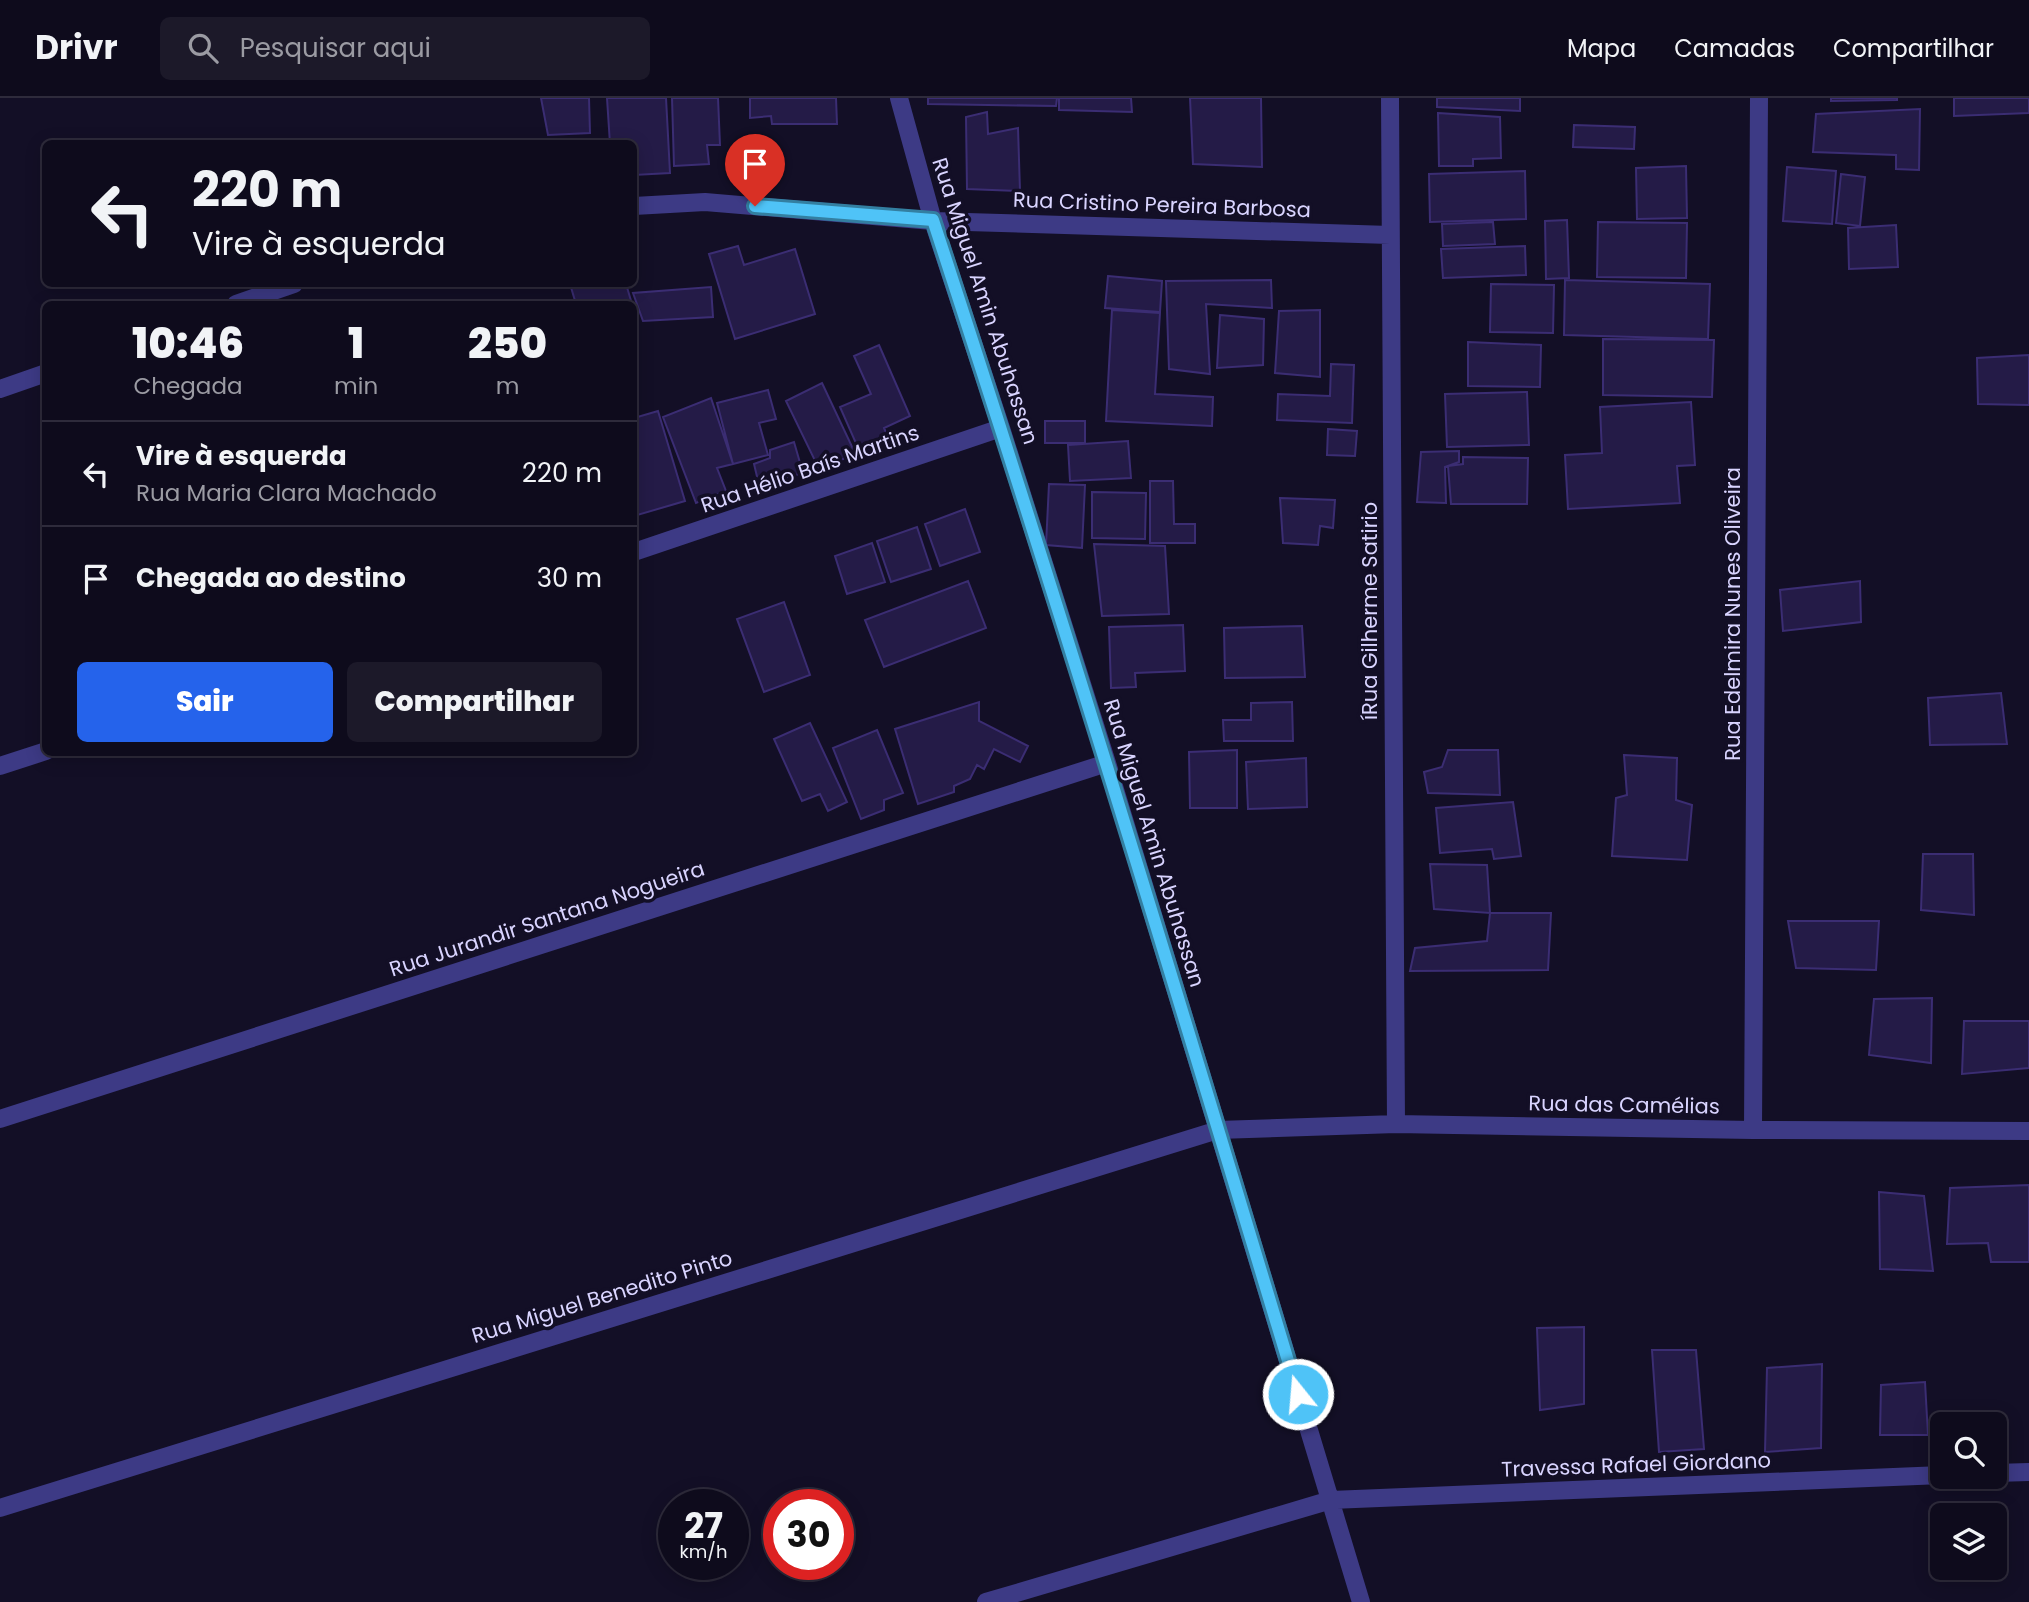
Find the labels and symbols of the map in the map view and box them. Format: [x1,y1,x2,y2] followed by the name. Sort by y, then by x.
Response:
[725,134,785,206] pin
[925,154,1046,448] street label: Rua Miguel Amin Abuhassan
[1013,185,1311,224] street label: Rua Cristino Pereira Barbosa
[697,418,923,520] street label: Rua Hélio Baís Martins
[1718,467,1747,761] street label: Rua Edelmira Nunes Oliveira
[1355,502,1384,720] street label: íRua Gilherme Satirio
[1097,695,1212,990] street label: Rua Miguel Amin Abuhassan
[385,854,708,983] street label: Rua Jurandir Santana Nogueira
[1528,1088,1720,1121] street label: Rua das Camélias
[468,1243,736,1350] street label: Rua Miguel Benedito Pinto
[1261,1357,1335,1431] position arrow
[1501,1445,1771,1484] street label: Travessa Rafael Giordano
[763,1489,854,1580] speed limit sign: 30

